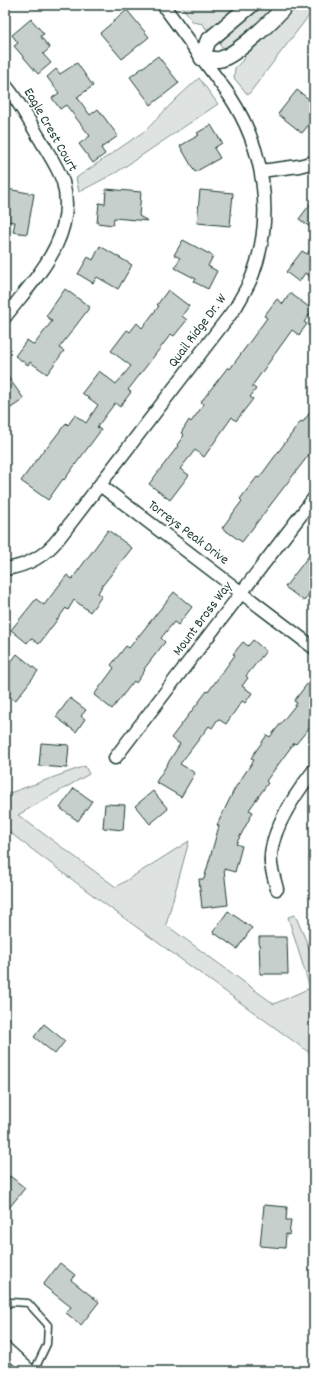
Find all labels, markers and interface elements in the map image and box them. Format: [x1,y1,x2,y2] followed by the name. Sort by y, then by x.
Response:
[18,84,82,176] street label: Eagle Crest Court
[164,289,233,372] street label: Quail Ridge Dr. W
[143,496,233,570] street label: Torreys Peak Drive
[168,577,238,660] street label: Mount Bross Way

